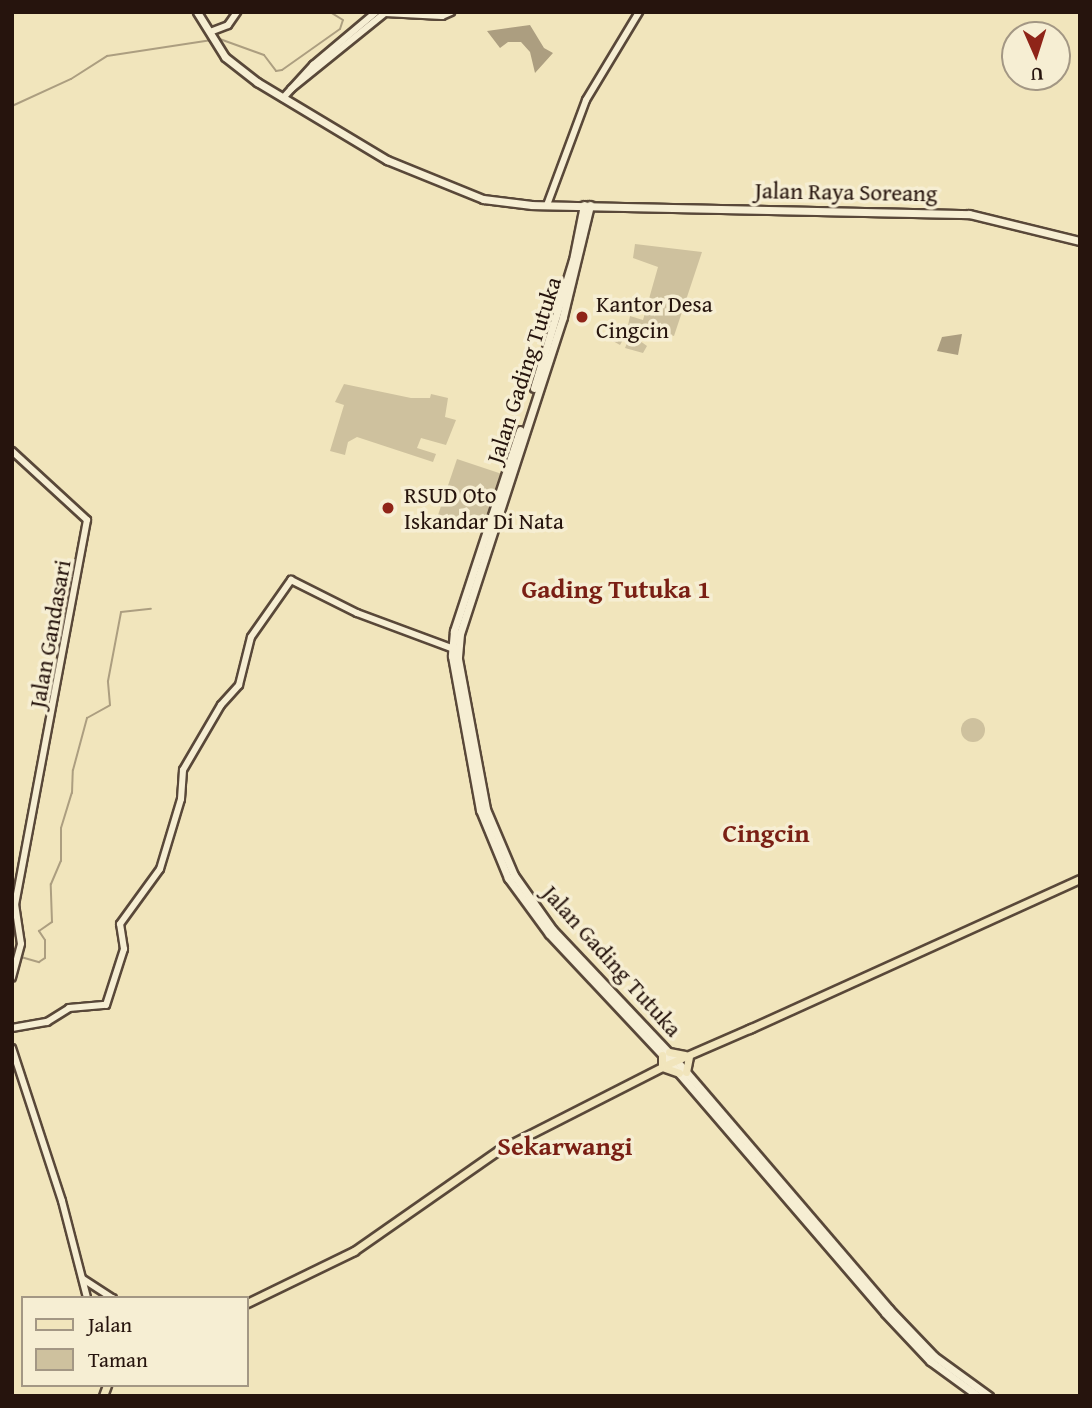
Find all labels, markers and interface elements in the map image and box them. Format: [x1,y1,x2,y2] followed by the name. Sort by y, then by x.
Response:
[1001,21,1071,91] north arrow
[1030,61,1044,89] text: U
[754,177,938,207] street label: Jalan Raya Soreang
[481,273,567,467] street label: Jalan Gading Tutuka
[596,290,713,344] place label: Kantor Desa Cingcin
[574,309,590,325] marker: Kantor Desa Cingcin
[404,481,564,535] place label: RSUD Oto Iskandar Di Nata
[378,498,398,518] marker: RSUD Oto Iskandar Di Nata
[23,558,77,710] street label: Jalan Gandasari
[521,573,711,605] district label: Gading Tutuka 1
[722,817,810,849] district label: Cingcin
[537,880,687,1042] street label: Jalan Gading Tutuka
[497,1130,633,1162] district label: Sekarwangi
[21,1296,248,1387] legend
[88,1309,132,1340] text: Jalan
[88,1344,148,1375] text: Taman

